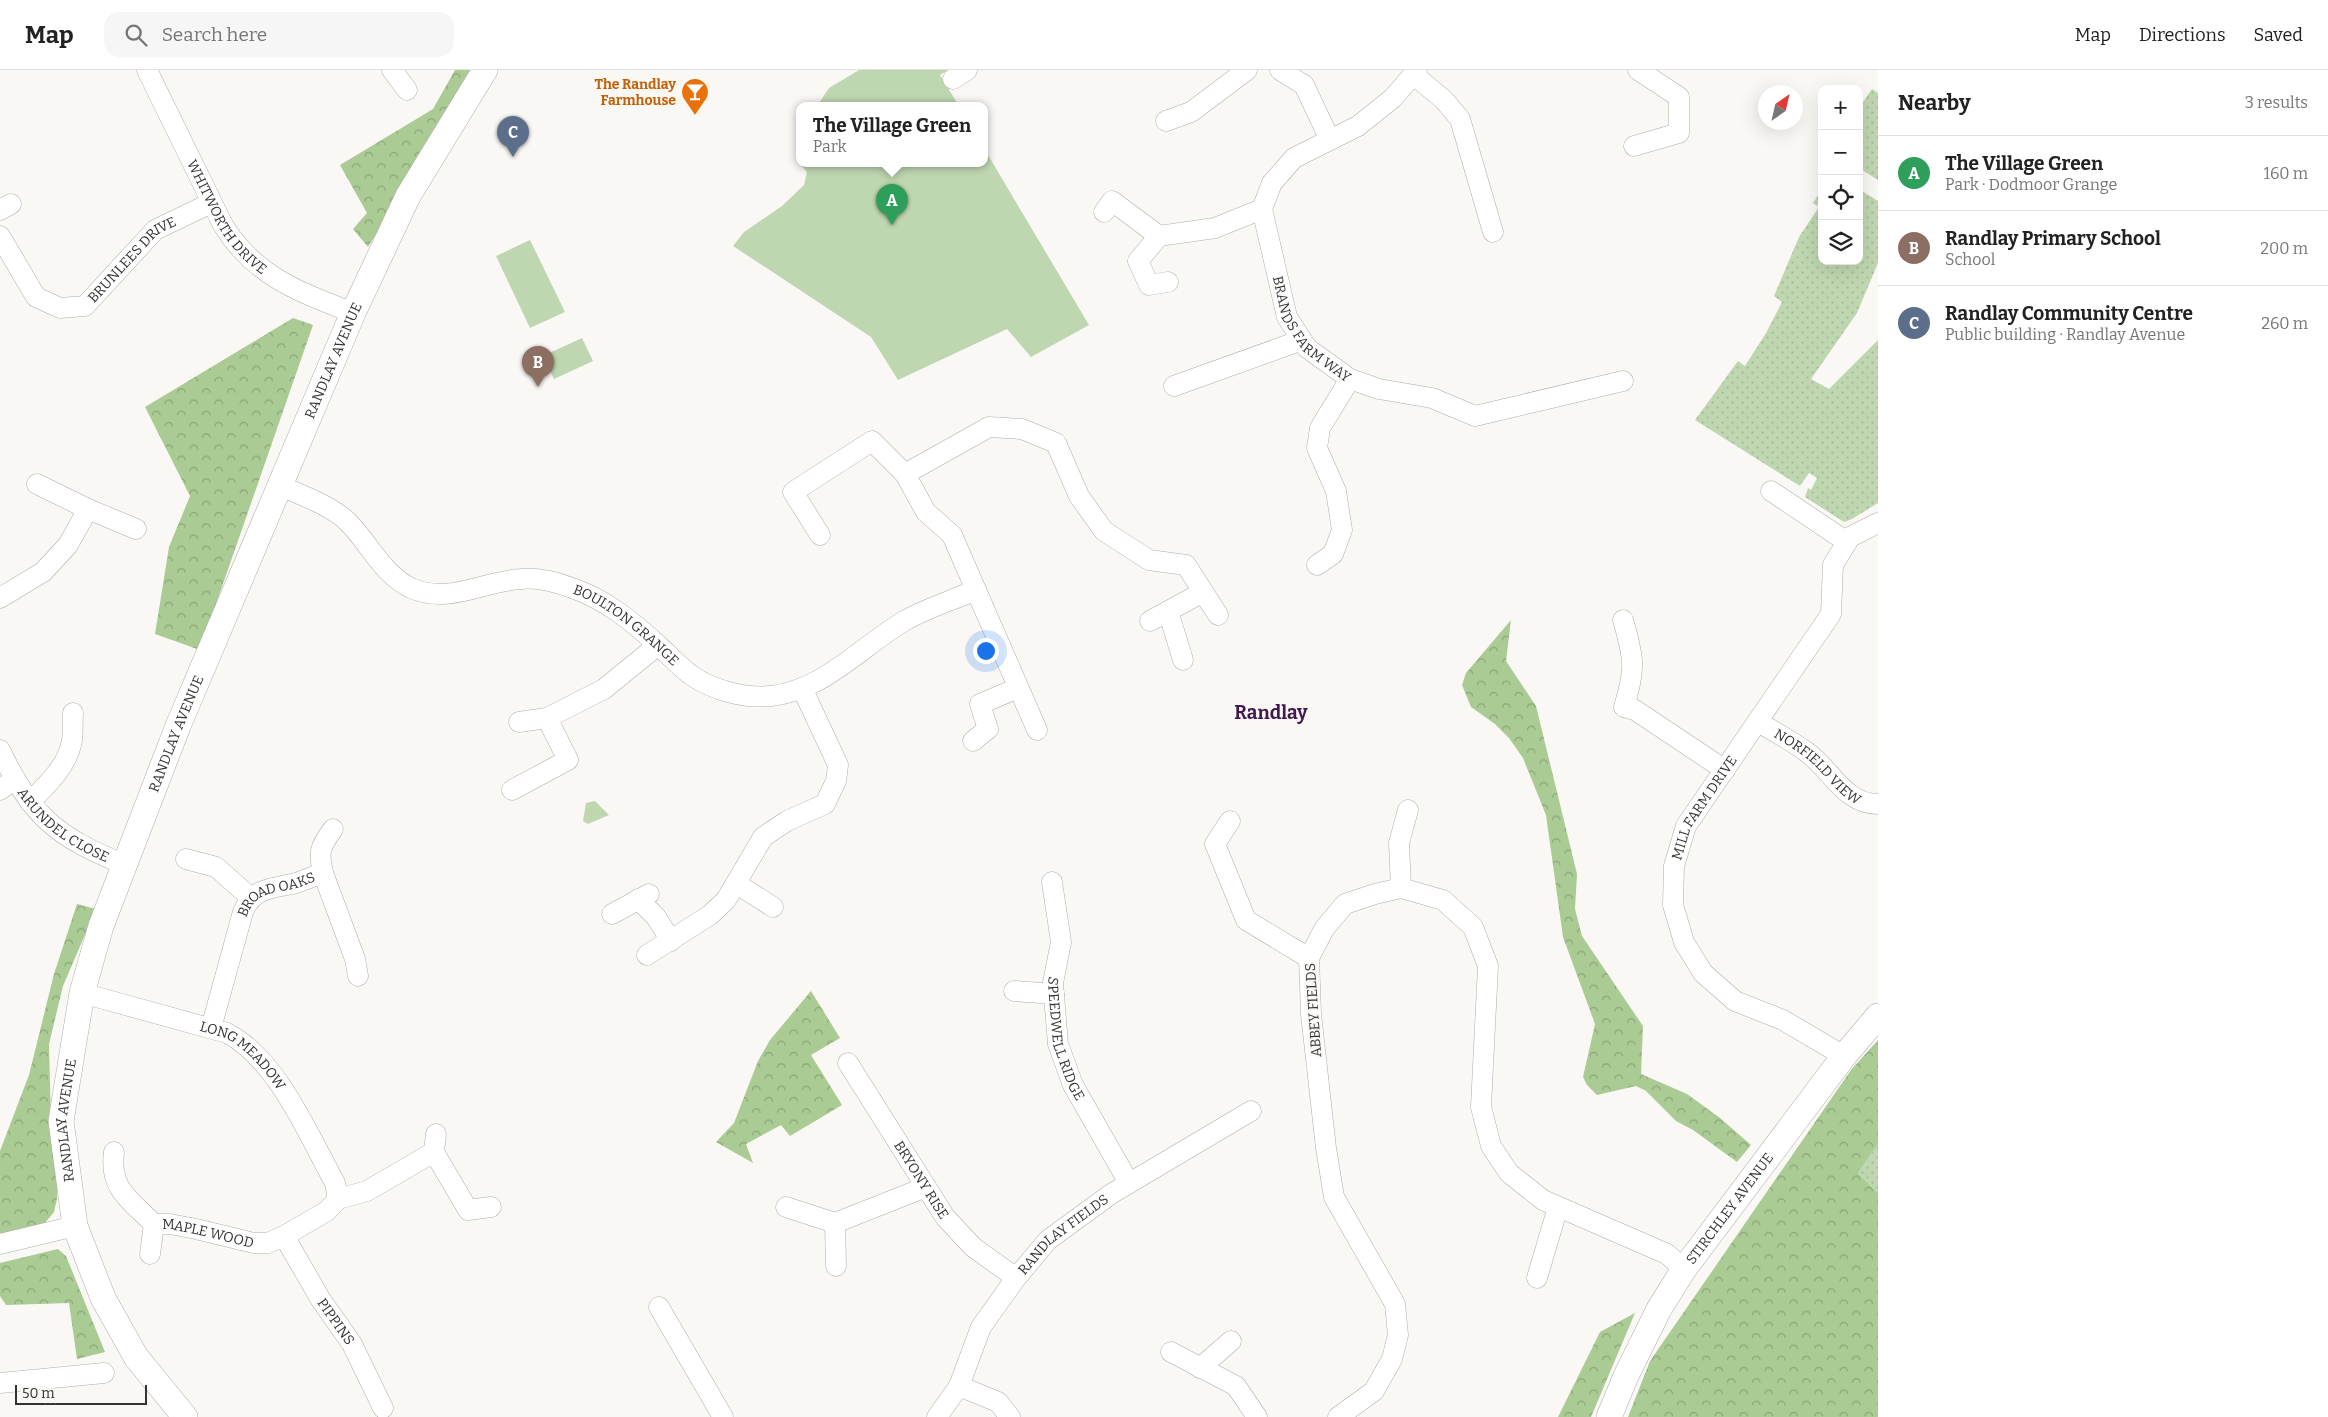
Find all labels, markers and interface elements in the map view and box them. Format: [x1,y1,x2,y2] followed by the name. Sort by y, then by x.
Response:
[104,12,454,57] search box
[25,21,74,49] text: Map
[122,21,150,49] icon: search
[162,23,267,46] text: Search here
[2075,24,2111,46] text: Map
[2139,24,2226,46] text: Directions
[2254,24,2303,46] text: Saved
[594,76,676,109] place label: The Randlay Farmhouse
[680,77,710,116] bar icon: The Randlay Farmhouse
[1758,85,1803,130] north arrow
[1818,85,1863,265] map controls
[1818,85,1863,130] button: +
[1898,90,1971,116] text: Nearby
[2245,93,2308,112] text: 3 results
[796,102,988,167] popup
[813,114,971,137] text: The Village Green
[497,116,529,157] pin: C
[1818,130,1863,175] button: −
[813,137,847,156] text: Park
[1945,152,2103,175] text: The Village Green
[183,157,270,278] street label: WHITWORTH DRIVE
[1908,164,1920,183] text: A
[2263,164,2308,183] text: 160 m
[1818,175,1863,220] button: locate
[1945,175,2117,194] text: Park · Dodmoor Grange
[876,184,908,225] pin: A
[85,213,179,306] street label: BRUNLEES DRIVE
[1818,220,1863,265] button: layers
[1945,227,2161,250] text: Randlay Primary School
[1909,239,1919,258] text: B
[2260,239,2308,258] text: 200 m
[1945,250,1995,269] text: School
[1269,274,1354,386] street label: BRANDS FARM WAY
[301,300,366,421] street label: RANDLAY AVENUE
[1945,302,2193,325] text: Randlay Community Centre
[1909,314,1919,333] text: C
[2261,314,2308,333] text: 260 m
[1945,325,2185,344] text: Public building · Randlay Avenue
[522,346,554,387] pin: B
[571,581,682,669] street label: BOULTON GRANGE
[973,638,999,664] your location
[145,673,208,795] street label: RANDLAY AVENUE
[1234,701,1308,724] district label: Randlay
[1771,725,1865,809] street label: NORFIELD VIEW
[1668,752,1741,862] street label: MILL FARM DRIVE
[14,785,112,866] street label: ARUNDEL CLOSE
[234,869,318,919] street label: BROAD OAKS
[1302,962,1325,1058] street label: ABBEY FIELDS
[1044,975,1088,1104] street label: SPEEDWELL RIDGE
[198,1018,289,1094] street label: LONG MEADOW
[53,1057,80,1183] street label: RANDLAY AVENUE
[890,1138,952,1222] street label: BRYONY RISE
[1683,1150,1777,1268] street label: STIRCHLEY AVENUE
[1015,1191,1112,1278] street label: RANDLAY FIELDS
[162,1216,255,1252] street label: MAPLE WOOD
[313,1295,358,1348] street label: PIPPINS
[15,1382,148,1405] scale bar
[22,1385,55,1402] text: 50 m

